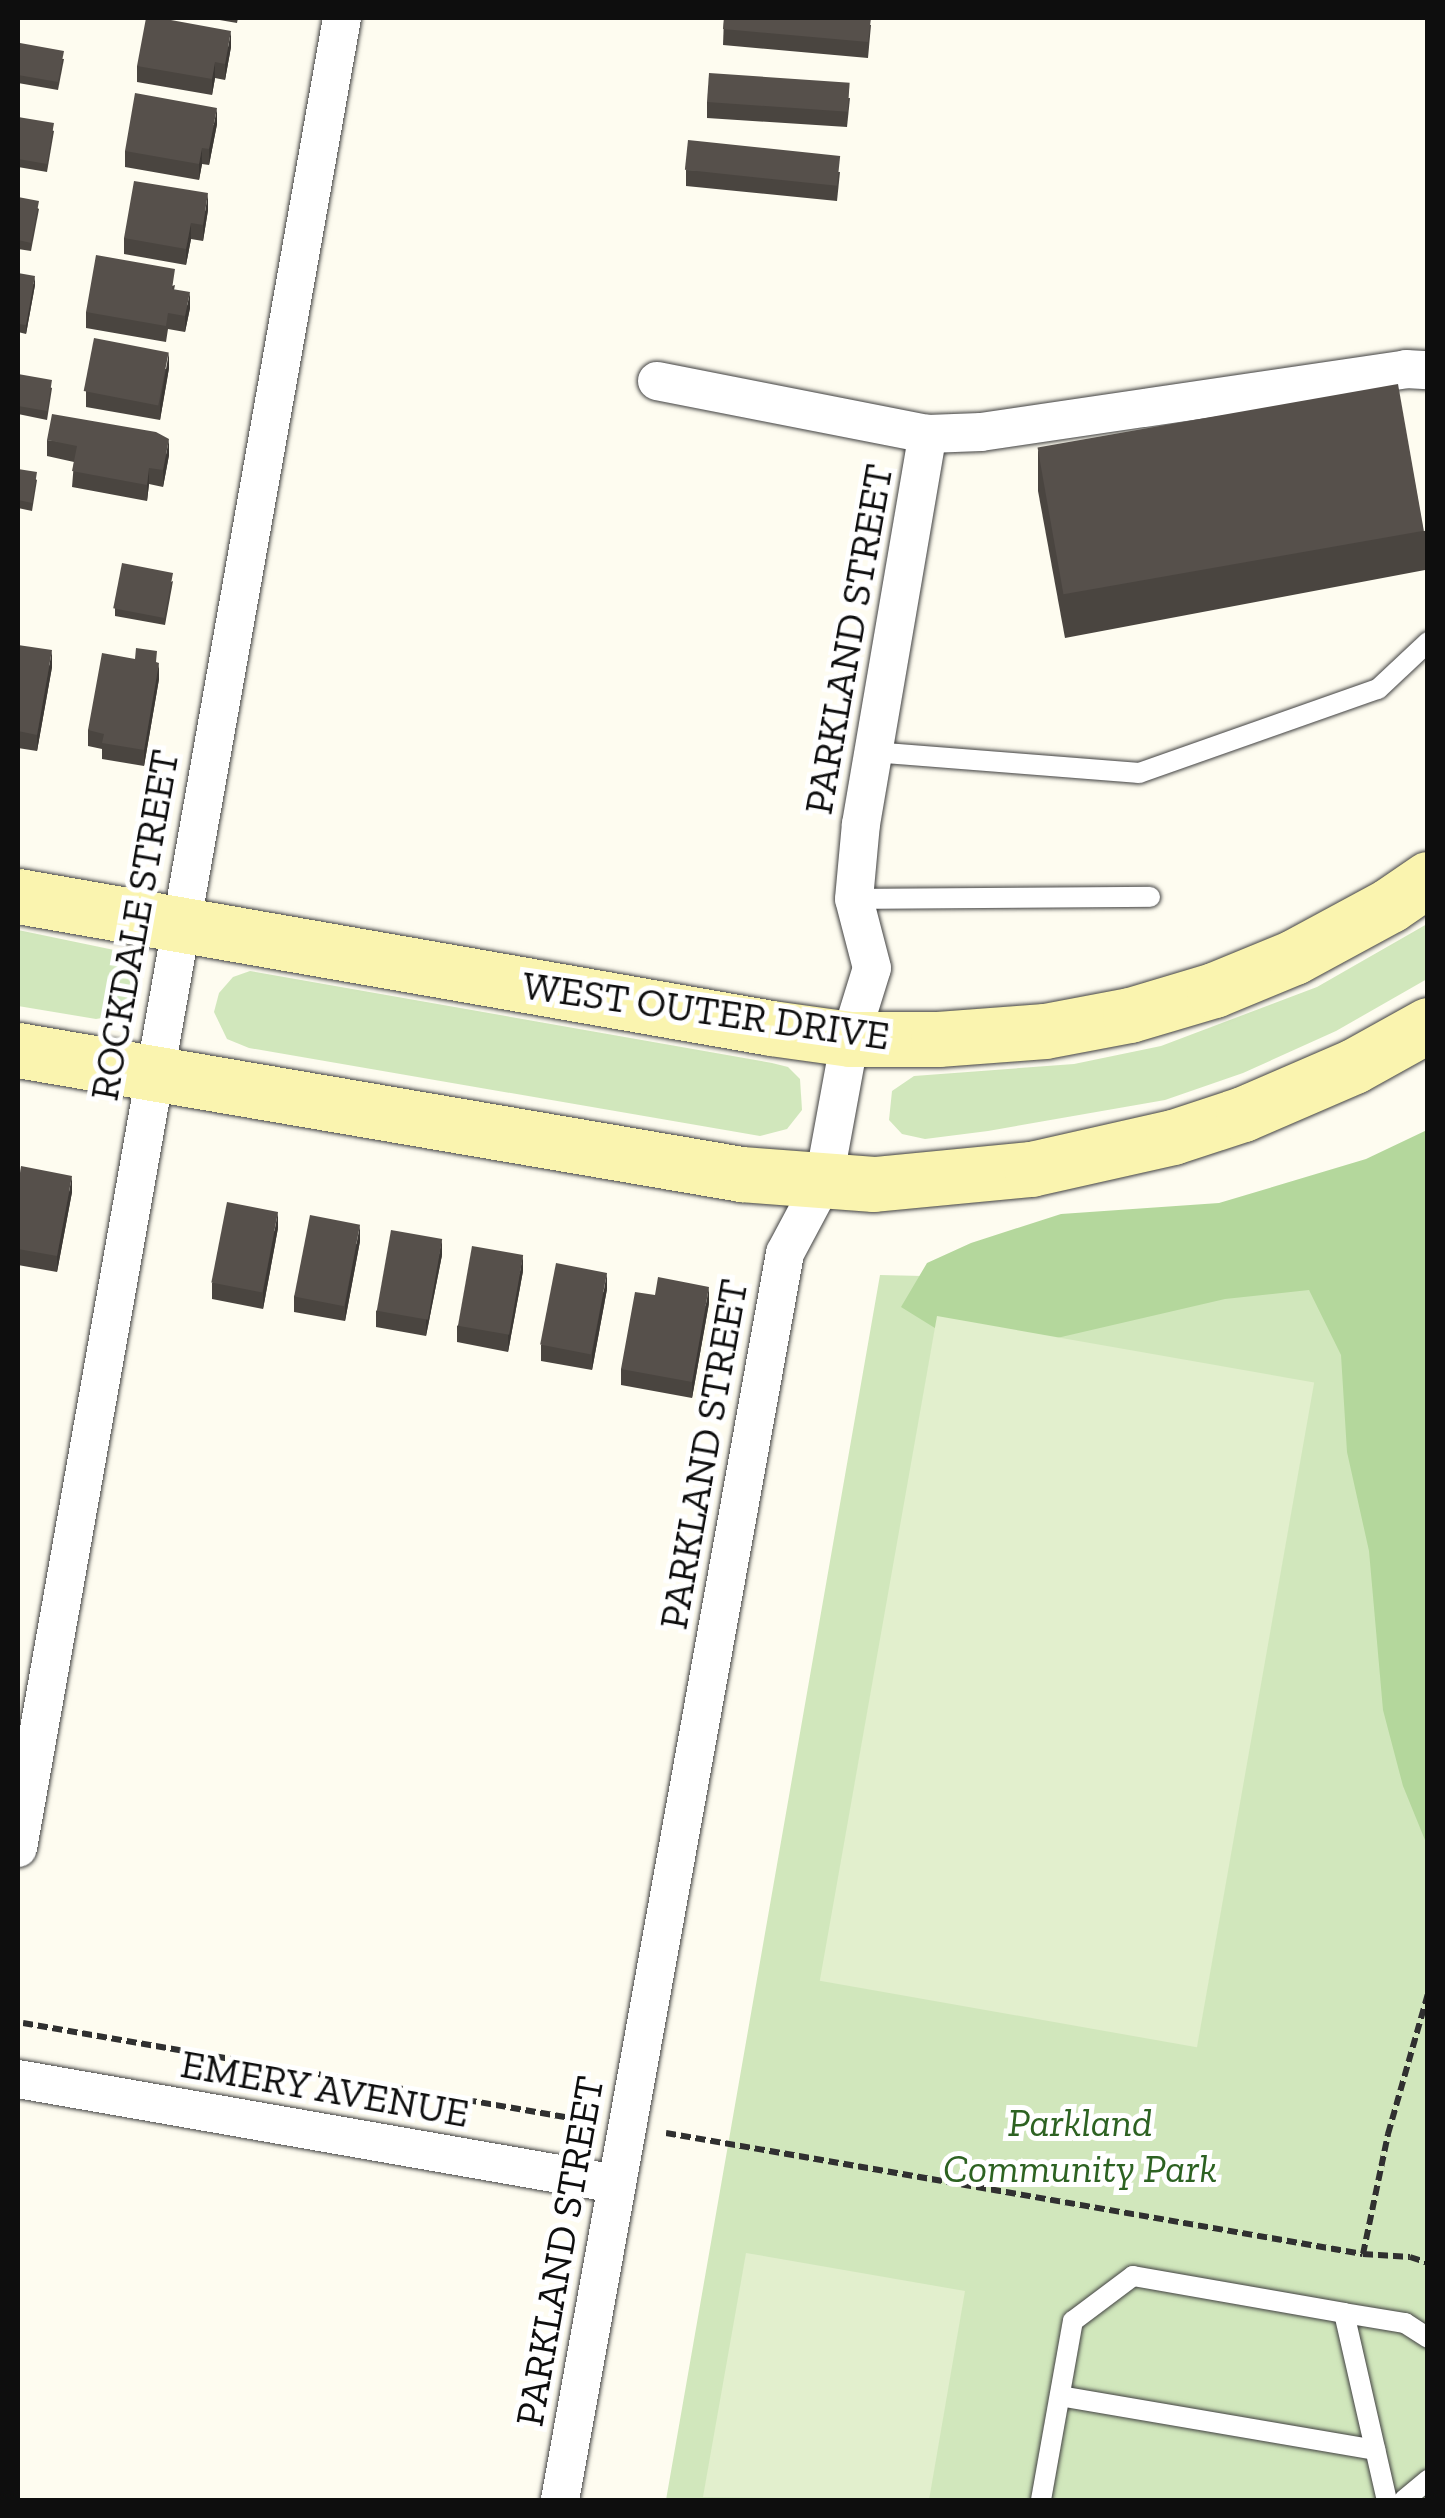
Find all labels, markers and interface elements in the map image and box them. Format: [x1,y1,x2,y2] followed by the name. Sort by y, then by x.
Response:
[794,460,902,818] street label: PARKLAND STREET
[80,746,188,1104] street label: ROCKDALE STREET
[519,960,893,1060] street label: WEST OUTER DRIVE
[649,1275,757,1633] street label: PARKLAND STREET
[176,2039,474,2137] street label: EMERY AVENUE
[505,2072,613,2430] street label: PARKLAND STREET
[943,2098,1217,2192] park label: Parkland Community Park

